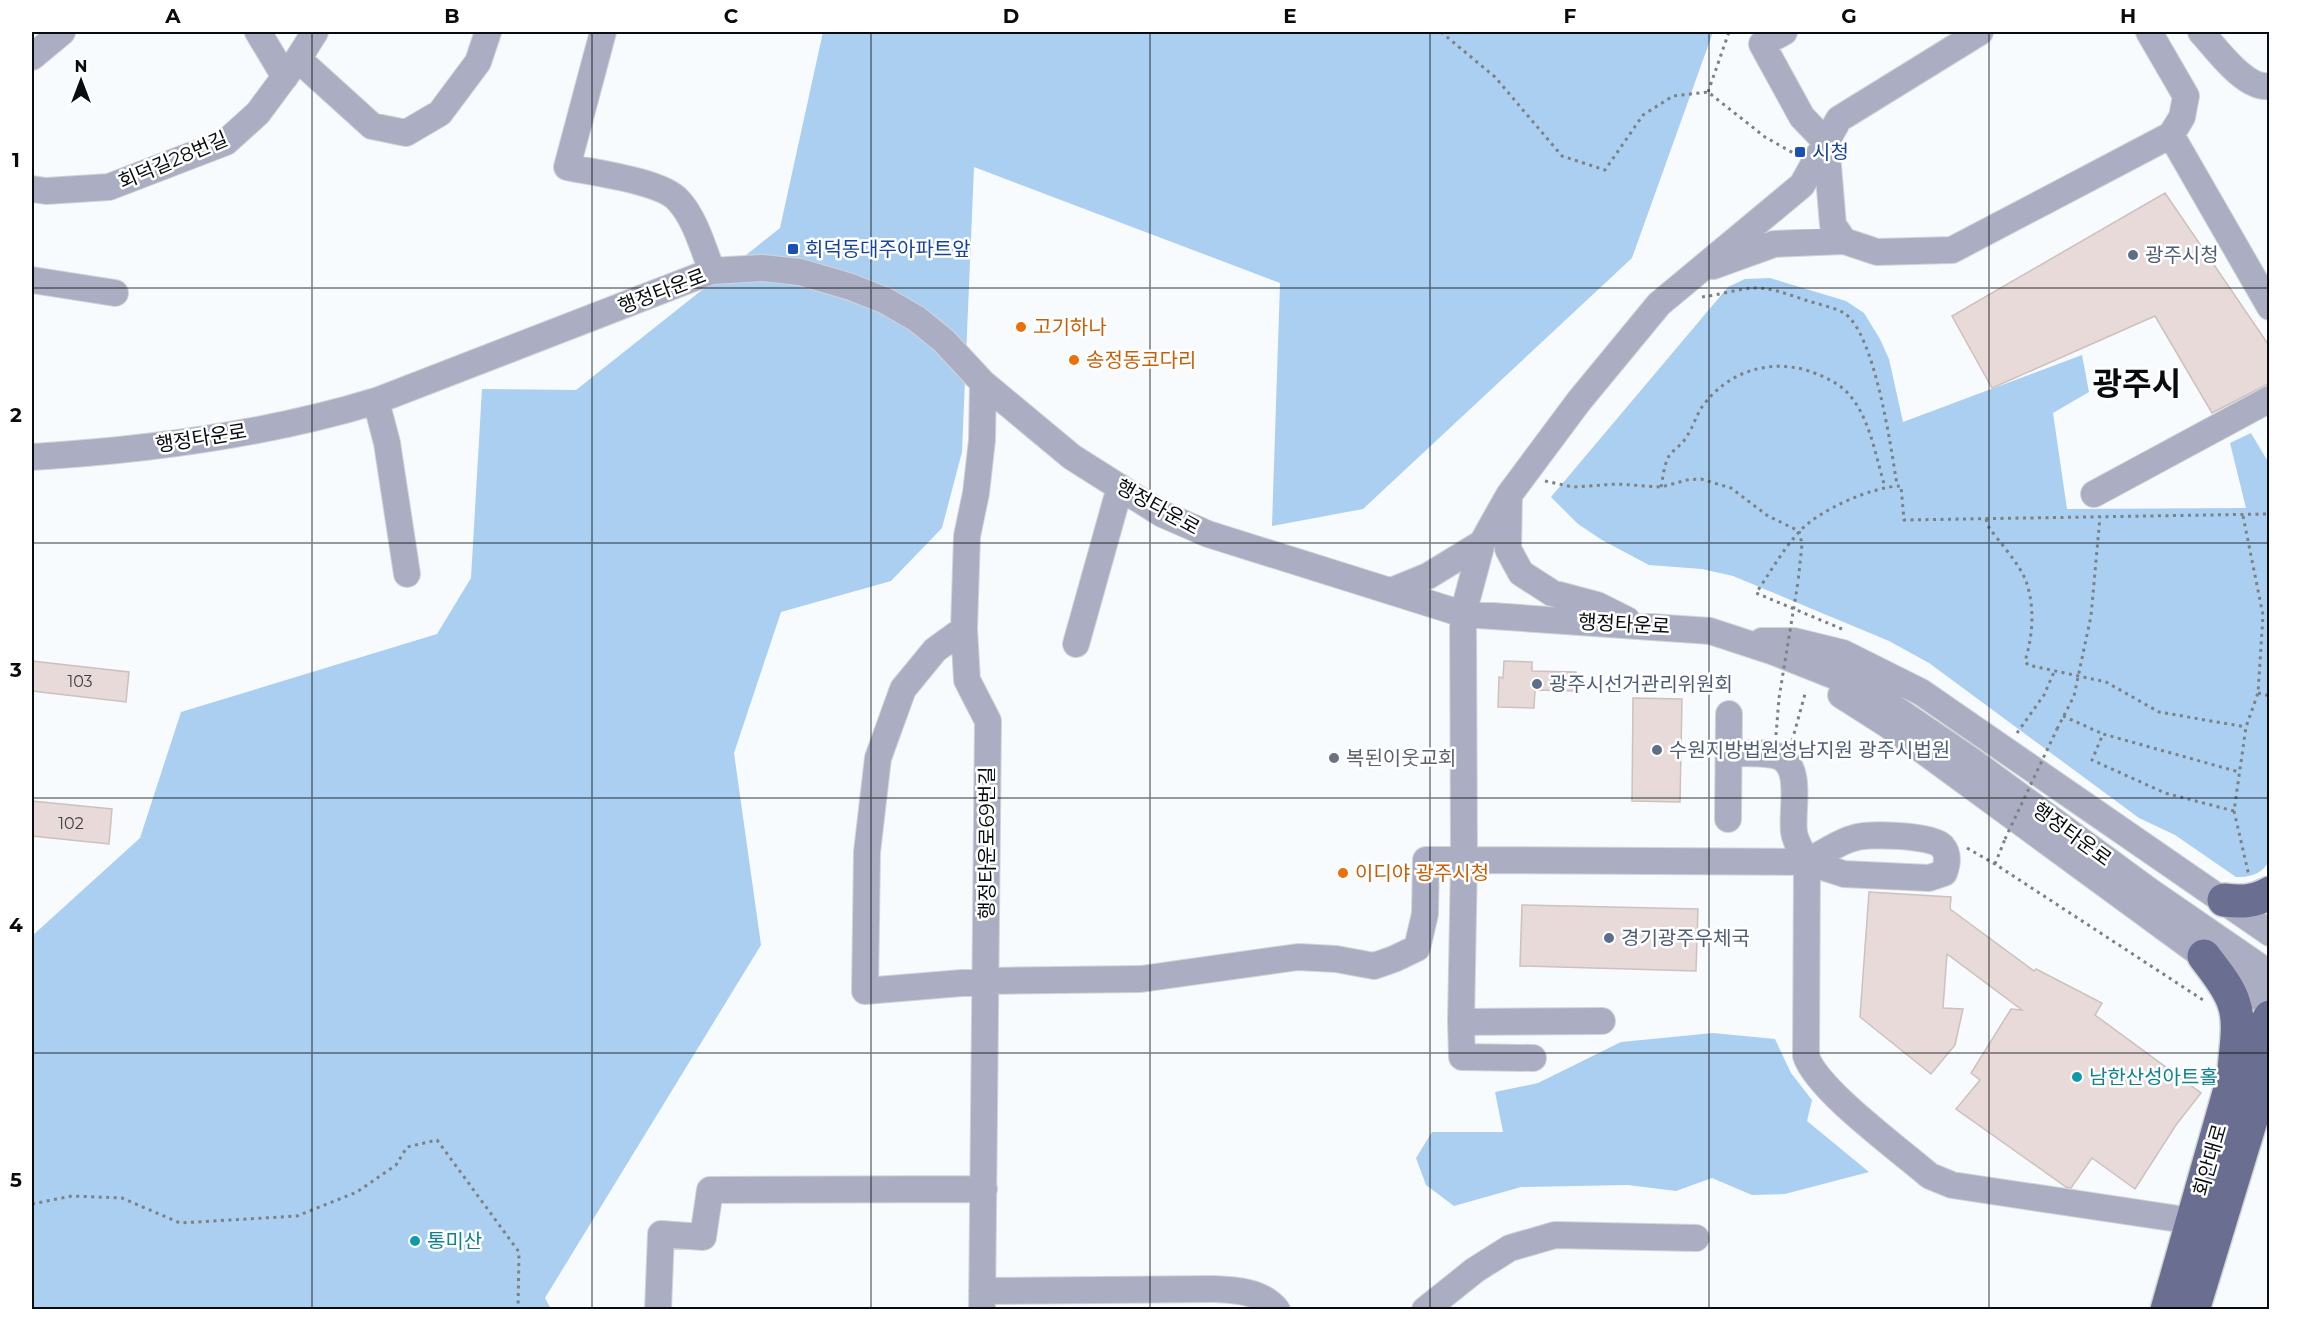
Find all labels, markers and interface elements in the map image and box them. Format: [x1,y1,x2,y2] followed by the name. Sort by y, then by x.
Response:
[164,4,181,28] text: A
[444,4,460,28] text: B
[724,4,739,28] text: C
[1003,4,1019,28] text: D
[1283,4,1297,28] text: E
[1564,4,1577,28] text: F
[1841,4,1857,28] text: G
[2120,4,2136,28] text: H
[51,51,111,111] north arrow
[75,57,87,76] text: N
[115,126,231,194] street label: 회덕길28번길
[1812,140,1849,164] place label: 시청
[1793,145,1807,159] marker: 시청
[12,148,20,172] text: 1
[805,237,971,261] place label: 회덕동대주아파트앞
[786,242,800,256] marker: 회덕동대주아파트앞
[2145,243,2219,267] place label: 광주시청
[2126,248,2140,262] marker: 광주시청
[615,263,709,319] street label: 행정타운로
[1033,315,1107,339] place label: 고기하나
[1014,320,1028,334] marker: 고기하나
[1086,348,1196,372] place label: 송정동코다리
[1067,353,1081,367] marker: 송정동코다리
[2093,364,2181,403] district label: 광주시
[10,403,22,427] text: 2
[154,419,248,457] street label: 행정타운로
[1112,474,1204,540] street label: 행정타운로
[1577,610,1671,638] street label: 행정타운로
[9,658,22,682] text: 3
[67,672,93,691] house number: 103
[1549,672,1733,696] place label: 광주시선거관리위원회
[1530,677,1544,691] marker: 광주시선거관리위원회
[1669,738,1950,762] place label: 수원지방법원성남지원 광주시법원
[1650,743,1664,757] marker: 수원지방법원성남지원 광주시법원
[1346,746,1456,770] place label: 복된이웃교회
[1327,751,1341,765] marker: 복된이웃교회
[975,766,999,920] street label: 행정타운로69번길
[2028,797,2116,871] street label: 행정타운로
[58,814,84,833] house number: 102
[1355,861,1489,885] place label: 이디야 광주시청
[1336,866,1350,880] marker: 이디야 광주시청
[9,913,23,937] text: 4
[1621,926,1750,950] place label: 경기광주우체국
[1602,931,1616,945] marker: 경기광주우체국
[2089,1065,2218,1089] place label: 남한산성아트홀
[2070,1070,2084,1084] marker: 남한산성아트홀
[2188,1121,2232,1199] street label: 회안대로
[10,1168,22,1192] text: 5
[427,1229,482,1253] place label: 통미산
[408,1234,422,1248] marker: 통미산

